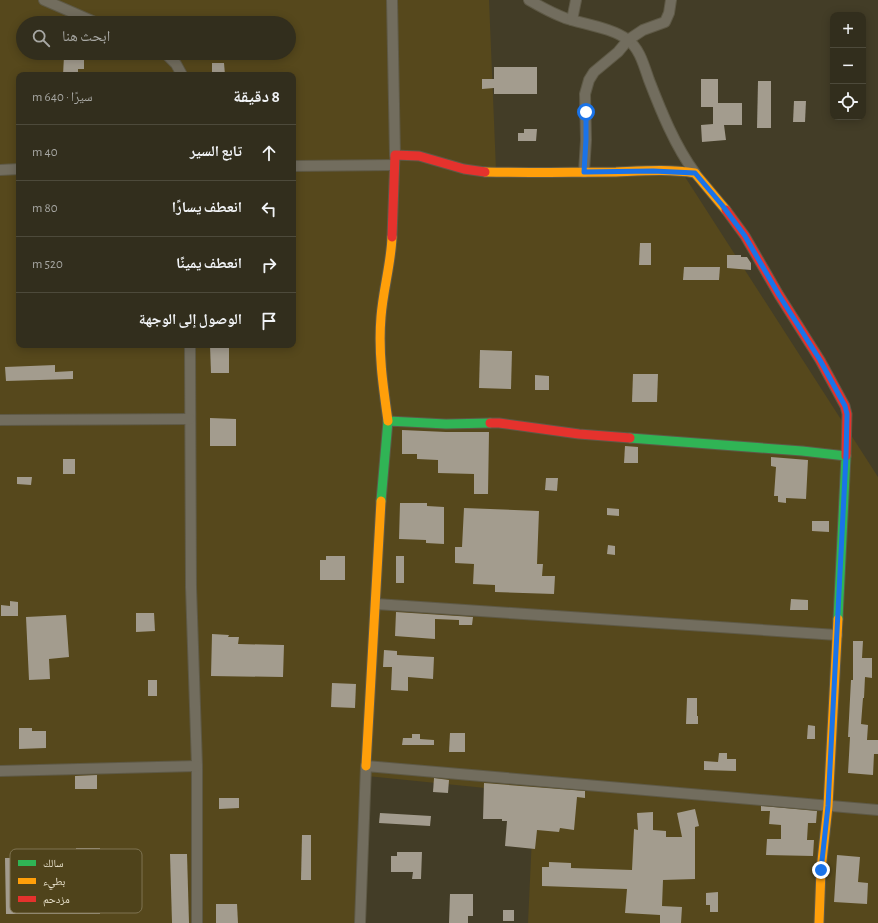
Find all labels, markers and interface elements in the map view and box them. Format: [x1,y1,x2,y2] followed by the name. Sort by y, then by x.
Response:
[830,12,866,120] map controls
[830,12,866,48] button: +
[16,16,296,60] search box
[30,27,52,49] icon: search
[62,29,110,44] text: ابحث هنا
[830,48,866,84] button: −
[830,84,866,120] button: locate
[233,88,280,105] text: 8 دقيقة
[32,91,93,104] text: سيرًا · 640 m
[577,103,595,121] route start
[258,142,280,164] icon: ahead
[190,144,242,159] text: تابع السير
[32,146,58,159] text: 40 m
[258,198,280,220] icon: left
[172,200,242,215] text: انعطف يسارًا
[32,202,58,215] text: 80 m
[258,254,280,276] icon: right
[176,256,242,271] text: انعطف يمينًا
[32,258,63,271] text: 520 m
[258,310,280,332] icon: arrive
[139,312,242,327] text: الوصول إلى الوجهة
[10,849,142,913] legend
[43,858,63,869] text: سالك
[812,861,830,879] route end
[43,876,65,890] text: بطيء
[43,894,70,907] text: مزدحم

